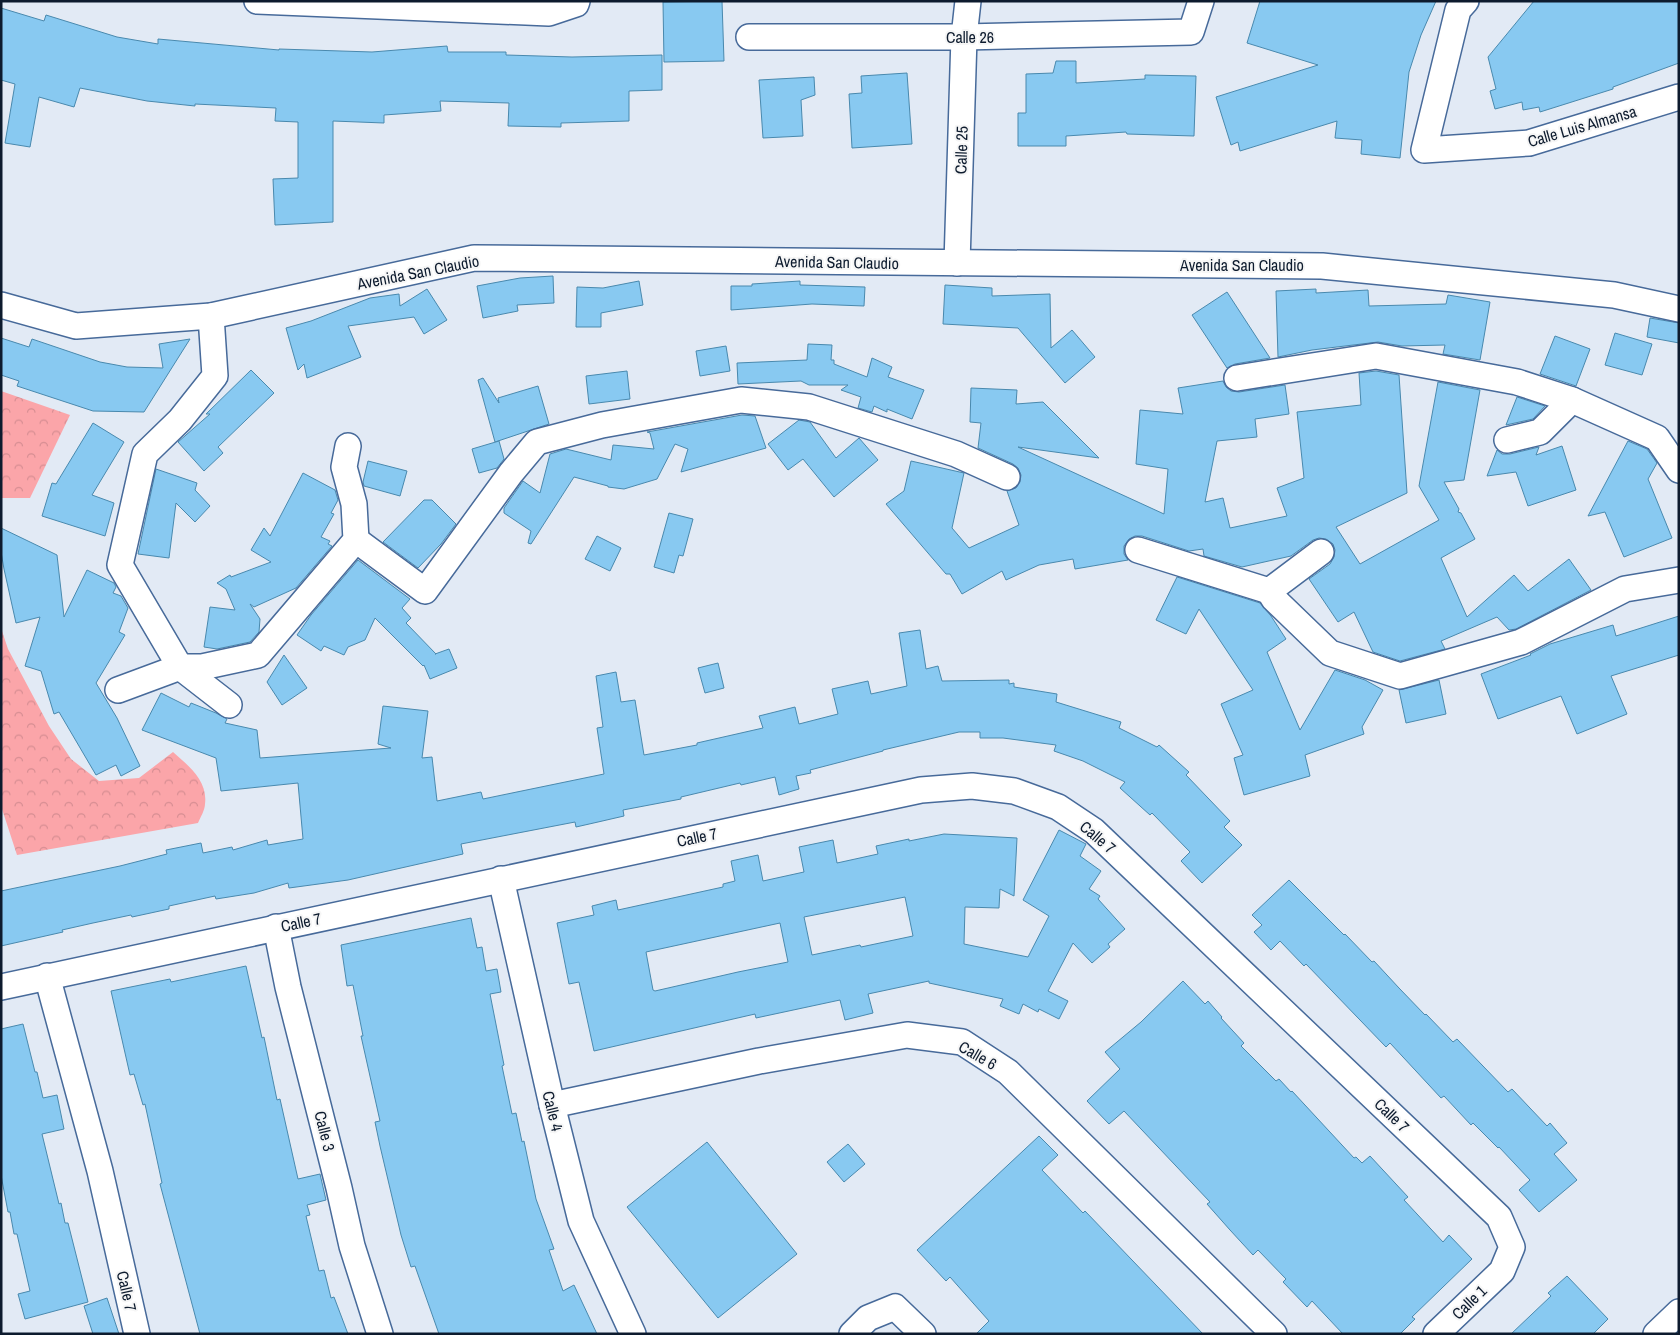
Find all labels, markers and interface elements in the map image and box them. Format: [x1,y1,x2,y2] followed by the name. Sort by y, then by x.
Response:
[946,26,994,48] street label: Calle 26
[1525,100,1640,152] street label: Calle Luis Almansa
[949,126,973,174] street label: Calle 25
[354,249,481,295] street label: Avenida San Claudio
[774,250,899,274] street label: Avenida San Claudio
[1179,254,1304,276] street label: Avenida San Claudio
[1075,815,1121,859] street label: Calle 7
[675,822,719,852] street label: Calle 7
[279,907,323,937] street label: Calle 7
[955,1035,1001,1075] street label: Calle 6
[537,1089,569,1133] street label: Calle 4
[1370,1093,1414,1137] street label: Calle 7
[309,1109,341,1153] street label: Calle 3
[112,1269,142,1313] street label: Calle 7
[1447,1279,1492,1324] street label: Calle 1

